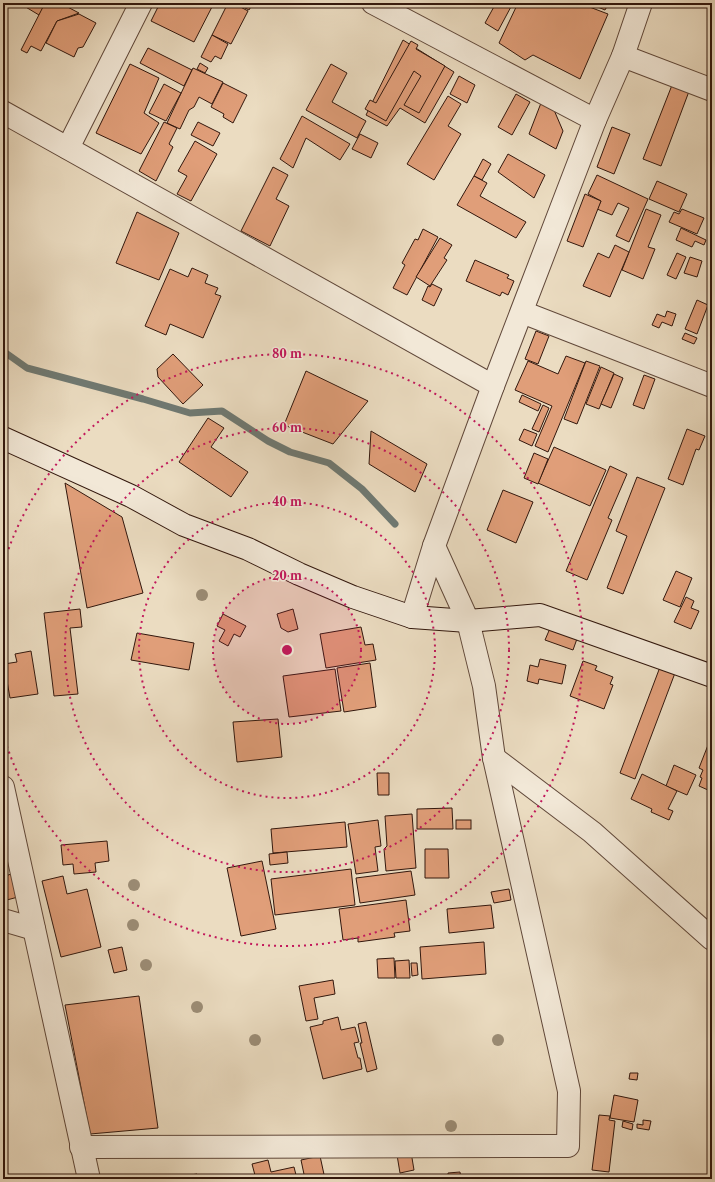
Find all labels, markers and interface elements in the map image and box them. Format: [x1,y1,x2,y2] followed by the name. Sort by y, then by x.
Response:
[272,346,302,361] text: 80 m
[272,420,302,435] text: 60 m
[272,494,302,509] text: 40 m
[272,568,302,583] text: 20 m
[280,643,294,657] centre of rings

